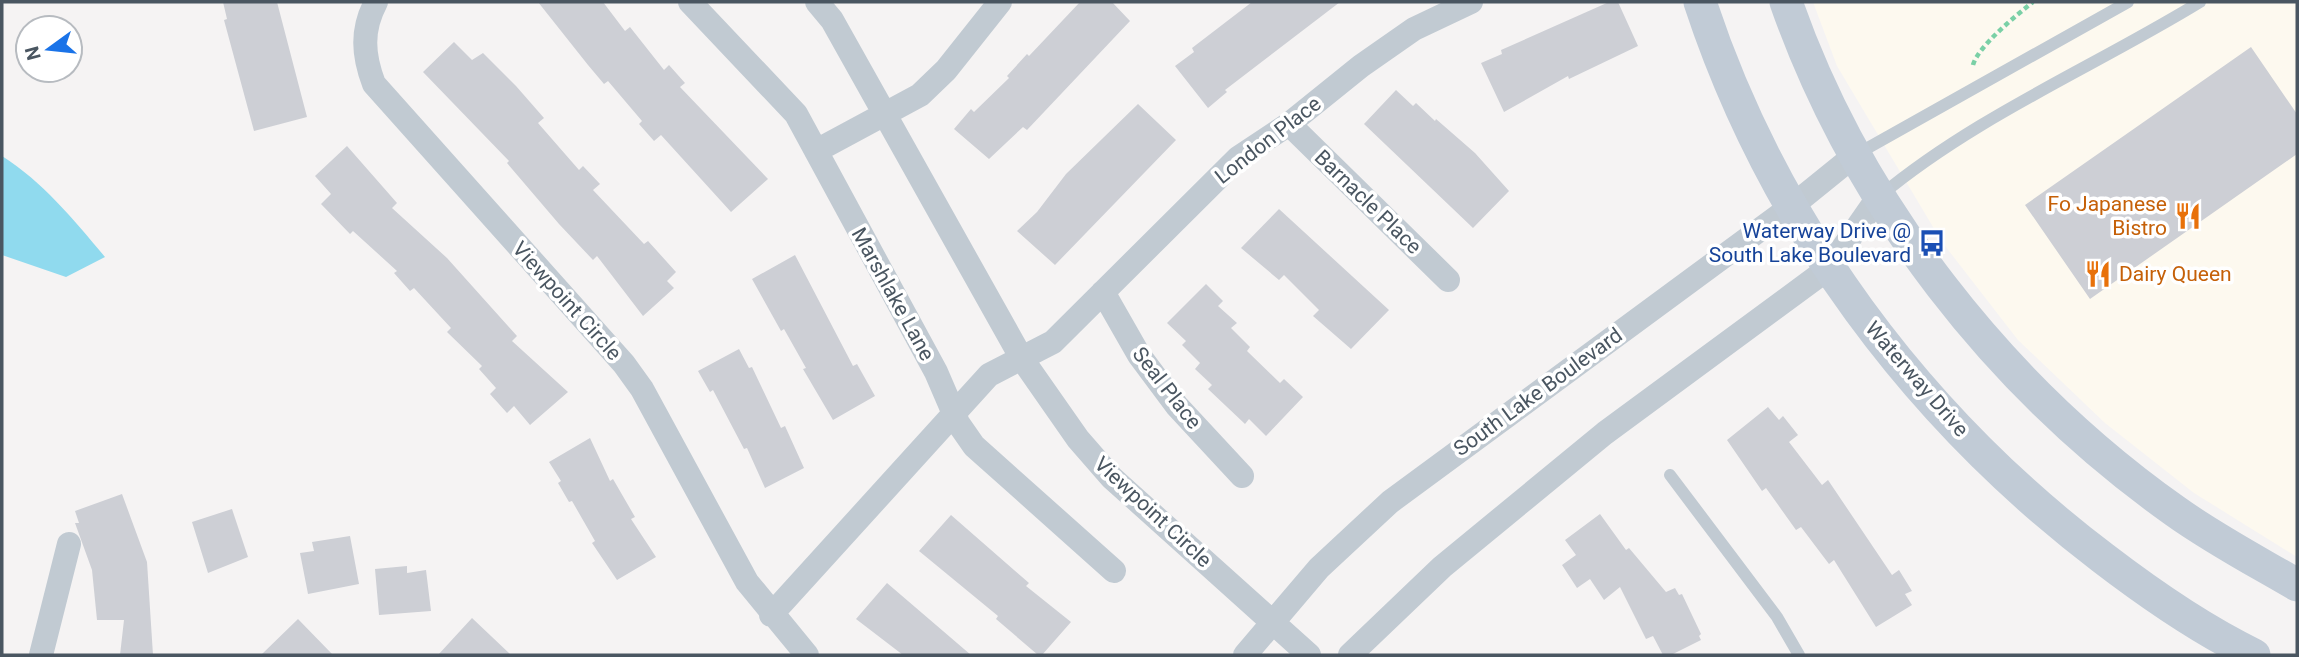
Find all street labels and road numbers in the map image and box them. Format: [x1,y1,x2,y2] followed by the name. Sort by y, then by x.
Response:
[1210,91,1326,189] street label: London Place
[1310,145,1426,259] street label: Barnacle Place
[847,223,939,365] street label: Marshlake Lane
[508,237,626,365] street label: Viewpoint Circle
[1861,317,1973,441] street label: Waterway Drive
[1449,323,1627,461] street label: South Lake Boulevard
[1128,342,1206,434] street label: Seal Place
[1090,452,1216,572] street label: Viewpoint Circle

